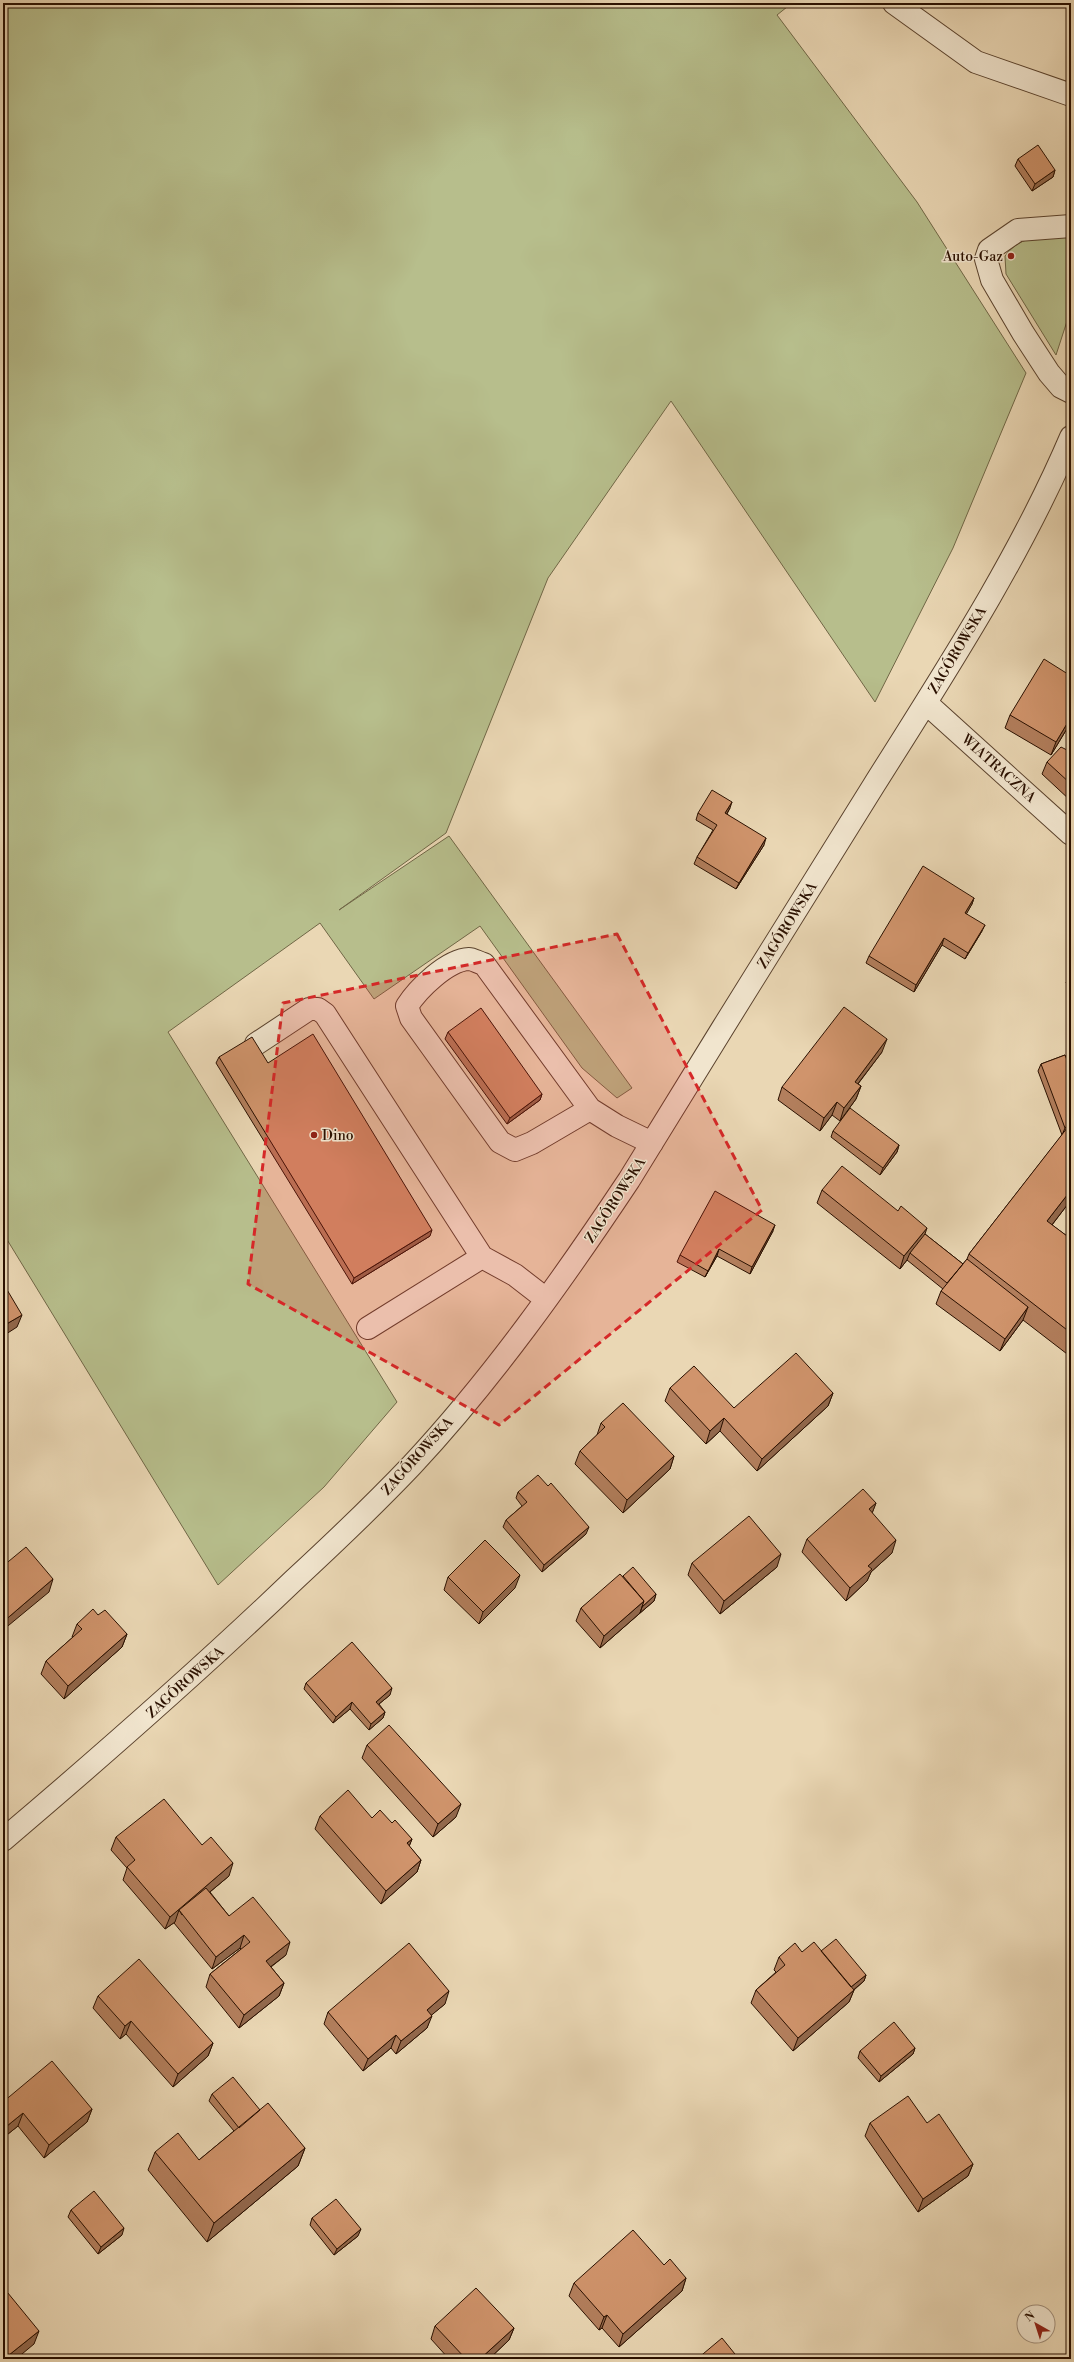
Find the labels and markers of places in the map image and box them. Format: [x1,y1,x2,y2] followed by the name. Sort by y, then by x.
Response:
[942,248,1003,266] place label: Auto-Gaz
[1006,251,1016,261] marker: Auto-Gaz
[322,1127,354,1145] place label: Dino
[309,1130,319,1140] marker: Dino

